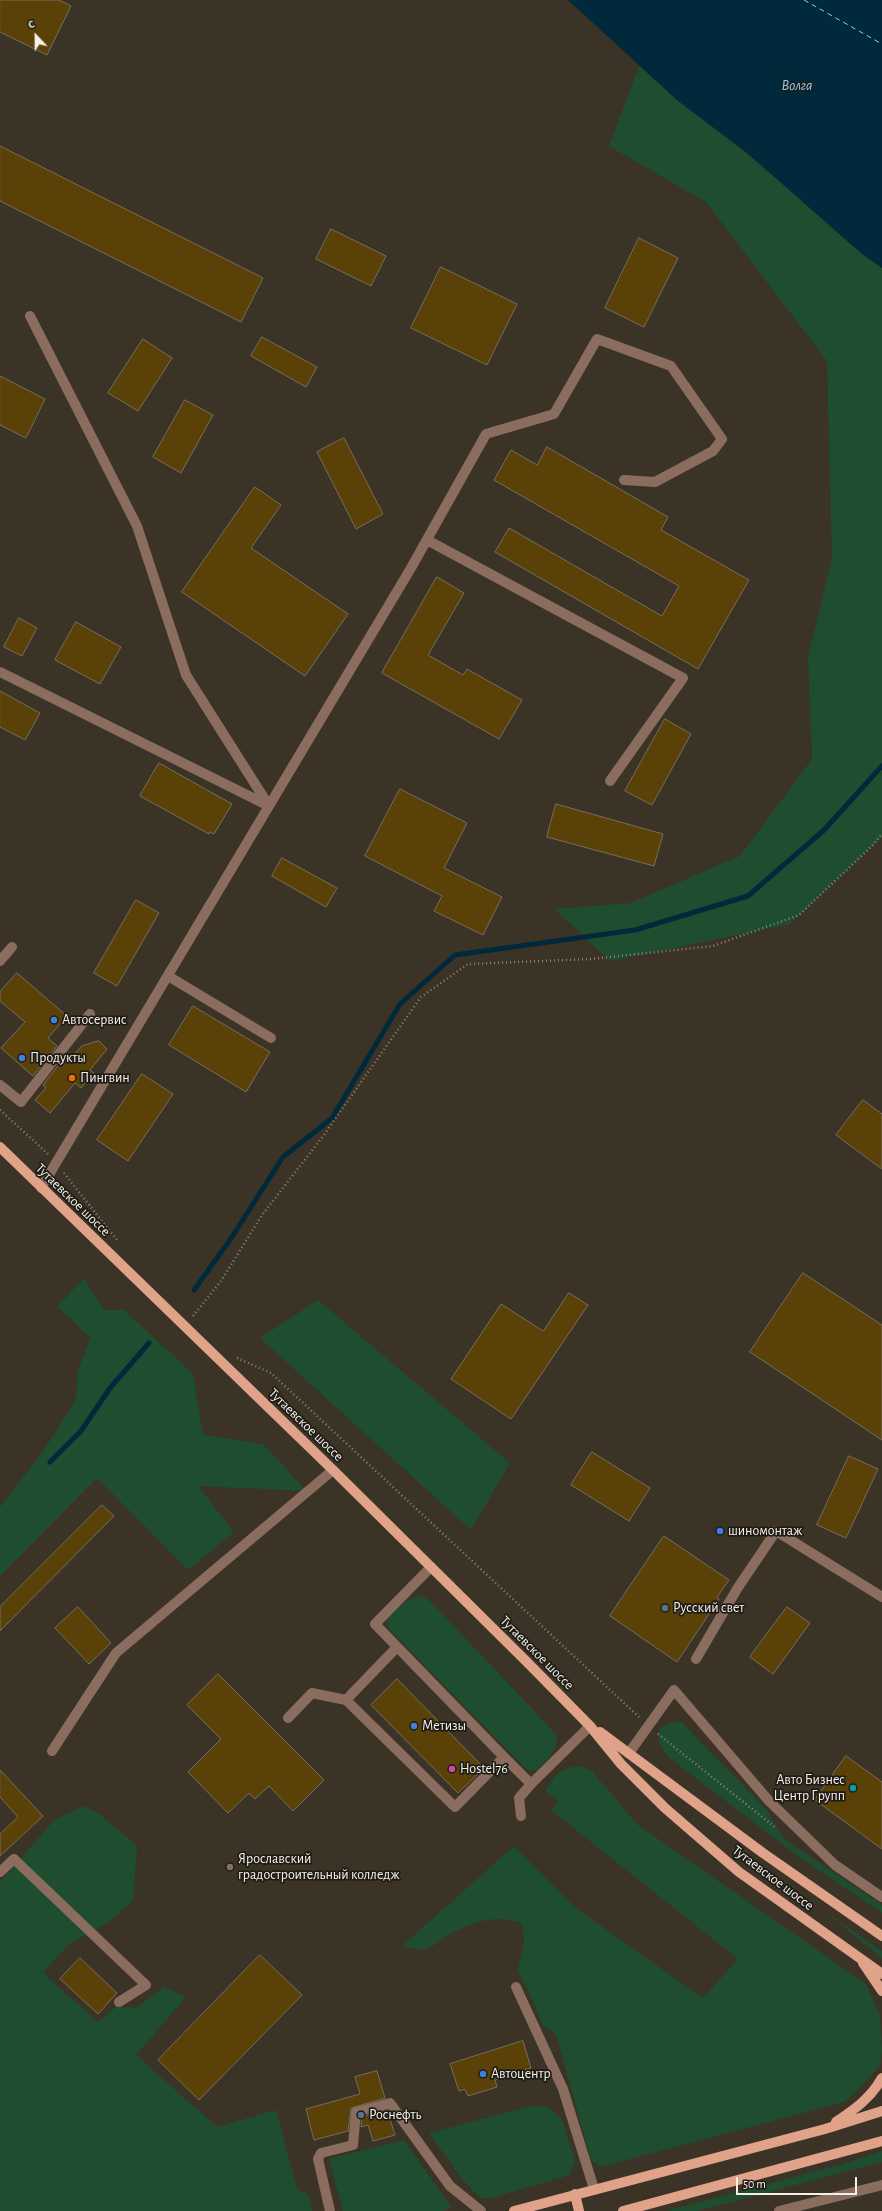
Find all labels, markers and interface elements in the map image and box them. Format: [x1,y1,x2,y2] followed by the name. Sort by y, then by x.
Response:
[16,16,56,56] north arrow
[26,18,36,31] text: С
[782,76,812,94] water label: Волга
[62,1012,127,1028] place label: Автосервис
[49,1015,59,1025] marker: Автосервис
[30,1050,86,1066] place label: Продукты
[17,1053,27,1063] marker: Продукты
[80,1070,130,1086] place label: Пингвин
[67,1073,77,1083] marker: Пингвин
[32,1160,114,1240] street label: Тутаевское шоссе
[265,1385,347,1465] street label: Тутаевское шоссе
[728,1523,802,1539] place label: шиномонтаж
[715,1526,725,1536] marker: шиномонтаж
[673,1600,744,1616] place label: Русский свет
[660,1603,670,1613] marker: Русский свет
[497,1613,577,1693] street label: Тутаевское шоссе
[422,1718,466,1734] place label: Метизы
[409,1721,419,1731] marker: Метизы
[460,1761,508,1777] place label: Hostel76
[447,1764,457,1774] marker: Hostel76
[773,1772,845,1804] place label: Авто Бизнес Центр Групп
[848,1783,858,1793] marker: Авто Бизнес Центр Групп
[729,1842,817,1914] street label: Тутаевское шоссе
[238,1851,399,1884] place label: Ярославский градостроительный колледж
[225,1862,235,1872] marker: Ярославский градостроительный колледж
[491,2066,551,2082] place label: Автоцентр
[478,2069,488,2079] marker: Автоцентр
[369,2107,421,2123] place label: Роснефть
[356,2110,366,2120] marker: Роснефть
[738,2169,859,2195] scale bar
[743,2178,766,2190] text: 50 m

